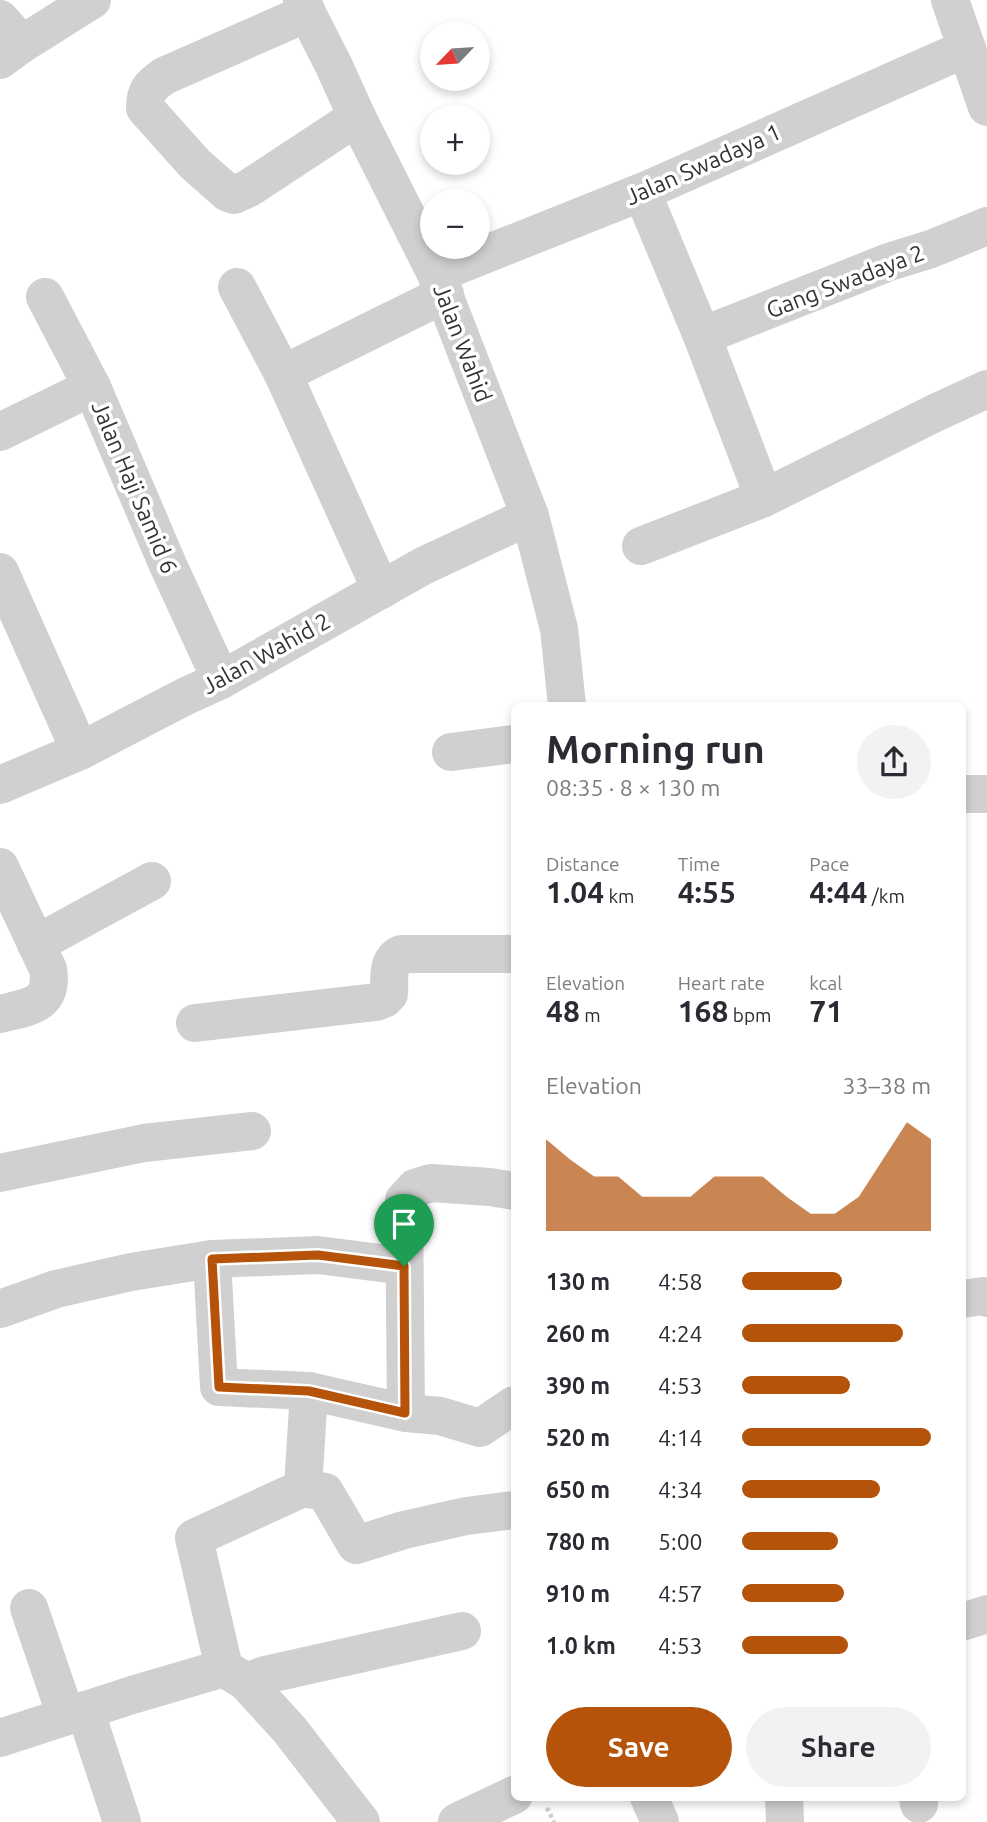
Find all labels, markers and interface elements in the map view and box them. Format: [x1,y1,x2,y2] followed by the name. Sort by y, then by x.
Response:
[420,21,490,91] north arrow
[420,21,490,259] map controls
[420,105,490,175] button: +
[621,119,785,209] street label: Jalan Swadaya 1
[420,189,490,259] button: −
[763,239,927,323] street label: Gang Swadaya 2
[429,281,497,405] street label: Jalan Wahid
[87,397,183,577] street label: Jalan Haji Samid 6
[198,608,334,698] street label: Jalan Wahid 2
[857,725,931,799] button: share
[546,728,765,770] text: Morning run
[546,775,720,800] text: 08:35 · 8 × 130 m
[546,853,620,875] text: Distance
[678,853,720,875] text: Time
[809,853,850,875] text: Pace
[546,875,604,909] text: 1.04
[678,875,736,909] text: 4:55
[809,875,867,909] text: 4:44
[604,885,634,907] text: km
[867,885,905,907] text: /km
[546,972,625,994] text: Elevation
[678,972,765,994] text: Heart rate
[809,972,842,994] text: kcal
[546,994,580,1028] text: 48
[678,994,728,1028] text: 168
[809,994,843,1028] text: 71
[580,1004,601,1026] text: m
[728,1004,771,1026] text: bpm
[546,1073,642,1098] text: Elevation
[843,1073,931,1098] text: 33–38 m
[374,1194,434,1266] pin
[385,1205,423,1243] icon: arrive
[546,1269,610,1294] text: 130 m
[658,1269,703,1294] text: 4:58
[546,1321,610,1346] text: 260 m
[658,1321,703,1346] text: 4:24
[546,1373,610,1398] text: 390 m
[658,1373,703,1398] text: 4:53
[546,1425,610,1450] text: 520 m
[658,1425,703,1450] text: 4:14
[546,1477,610,1502] text: 650 m
[658,1477,703,1502] text: 4:34
[546,1529,610,1554] text: 780 m
[658,1529,703,1554] text: 5:00
[546,1581,610,1606] text: 910 m
[658,1581,703,1606] text: 4:57
[546,1633,616,1658] text: 1.0 km
[658,1633,703,1658] text: 4:53
[546,1707,732,1787] button: Save
[746,1707,931,1787] button: Share

